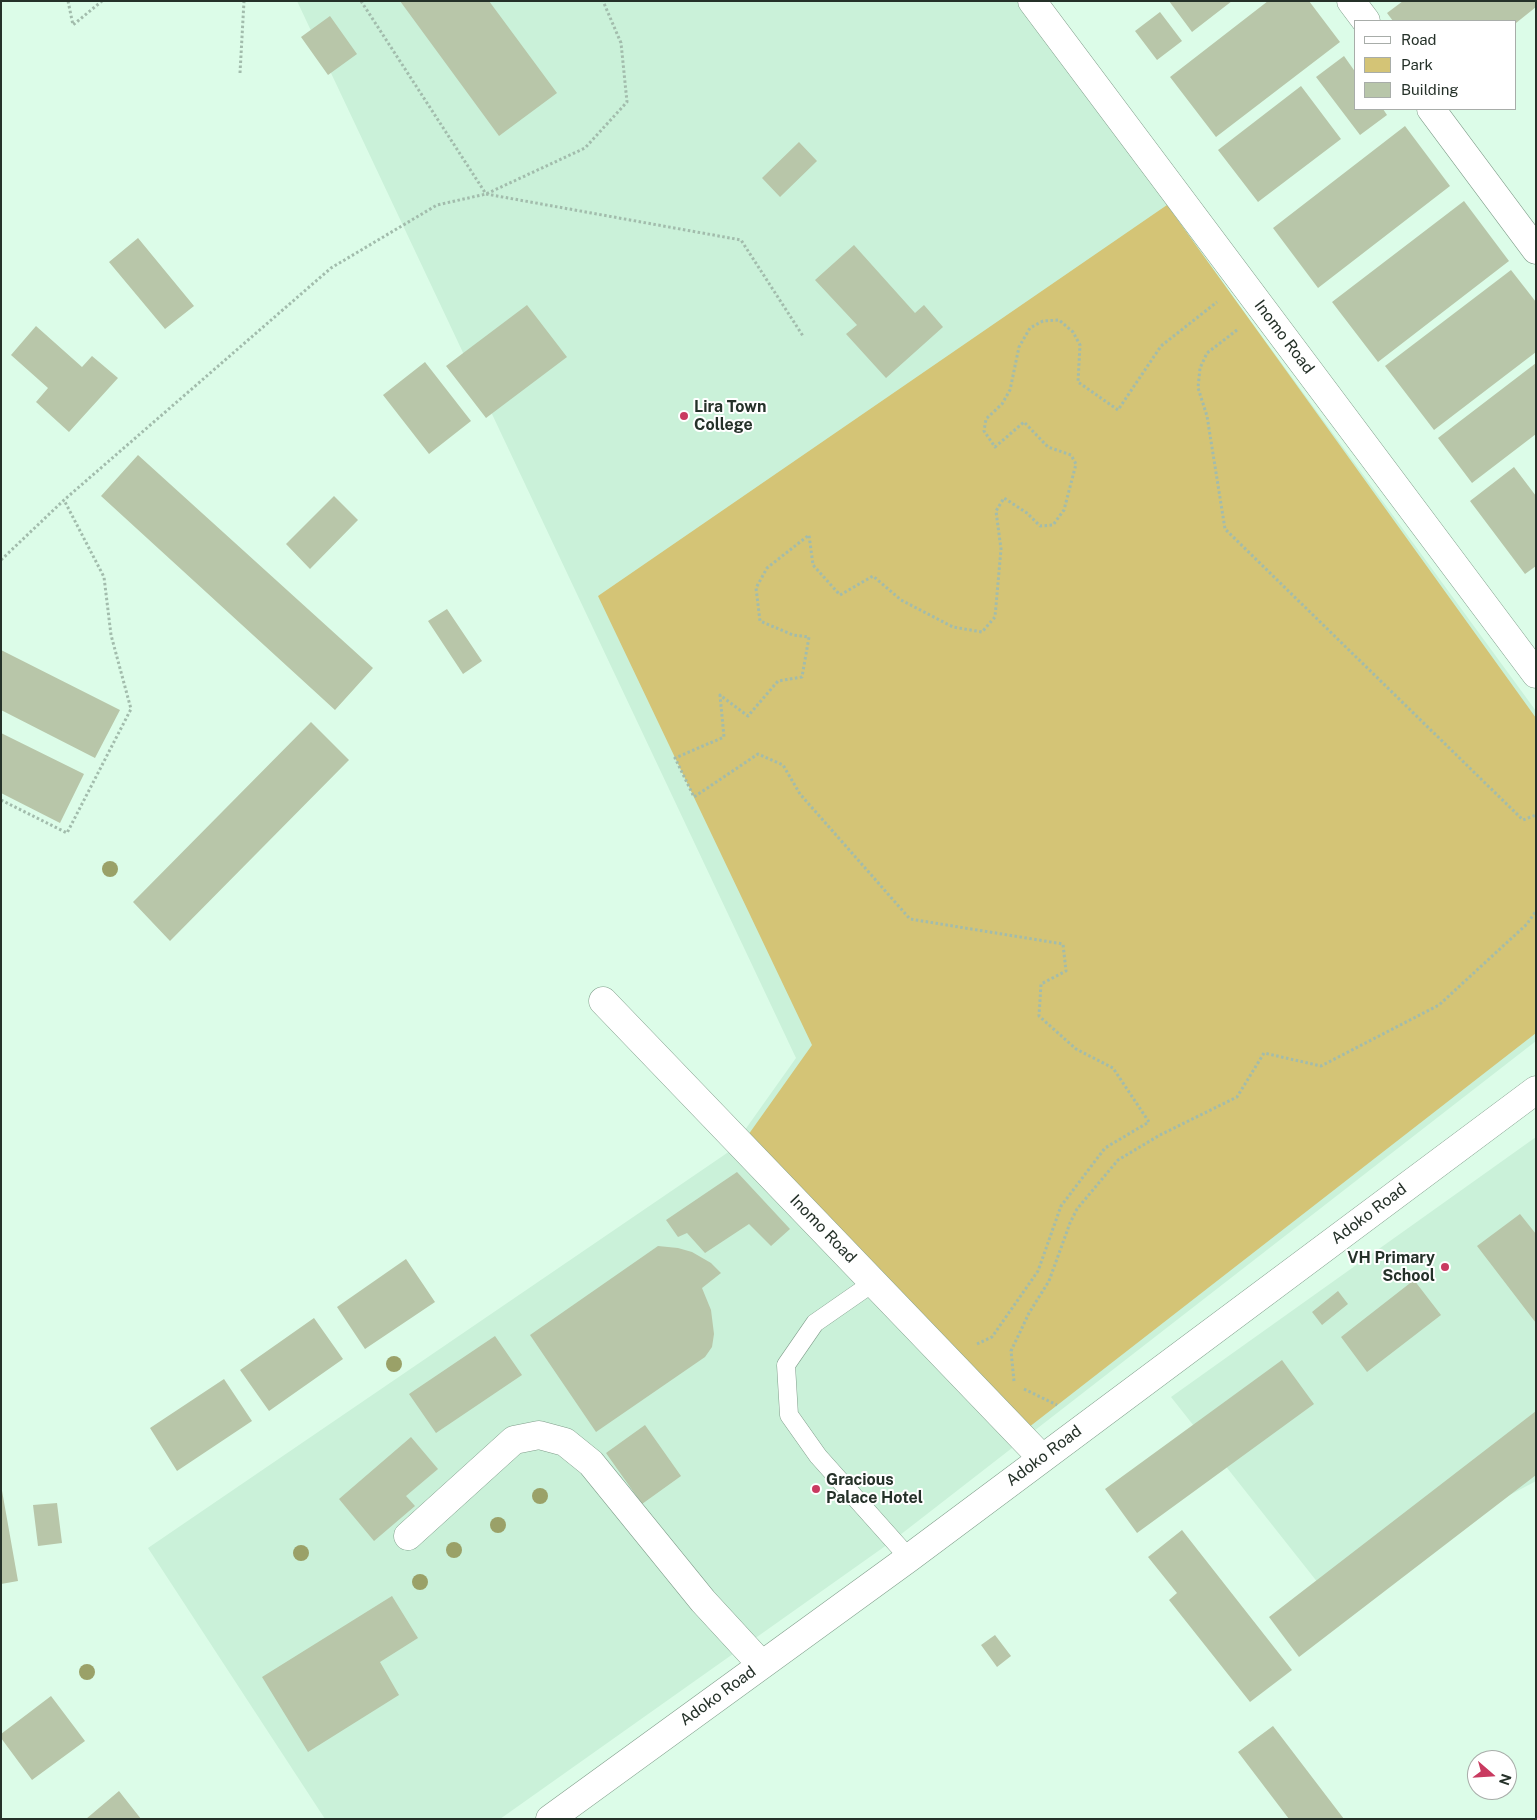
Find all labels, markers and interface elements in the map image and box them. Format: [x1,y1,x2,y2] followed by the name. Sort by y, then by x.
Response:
[1354,20,1517,110] legend
[1401,31,1437,48] text: Road
[1401,56,1433,73] text: Park
[1401,81,1459,98] text: Building
[1250,296,1318,378] street label: Inomo Road
[694,397,766,435] place label: Lira Town College
[678,410,690,422] marker: Lira Town College
[1328,1180,1410,1248] street label: Adoko Road
[786,1191,860,1267] street label: Inomo Road
[1347,1248,1435,1286] place label: VH Primary School
[1439,1261,1451,1273] marker: VH Primary School
[1003,1422,1085,1490] street label: Adoko Road
[826,1470,923,1508] place label: Gracious Palace Hotel
[810,1483,822,1495] marker: Gracious Palace Hotel
[676,1662,760,1730] street label: Adoko Road
[1467,1750,1517,1800] north arrow
[1496,1772,1515,1787] text: N

